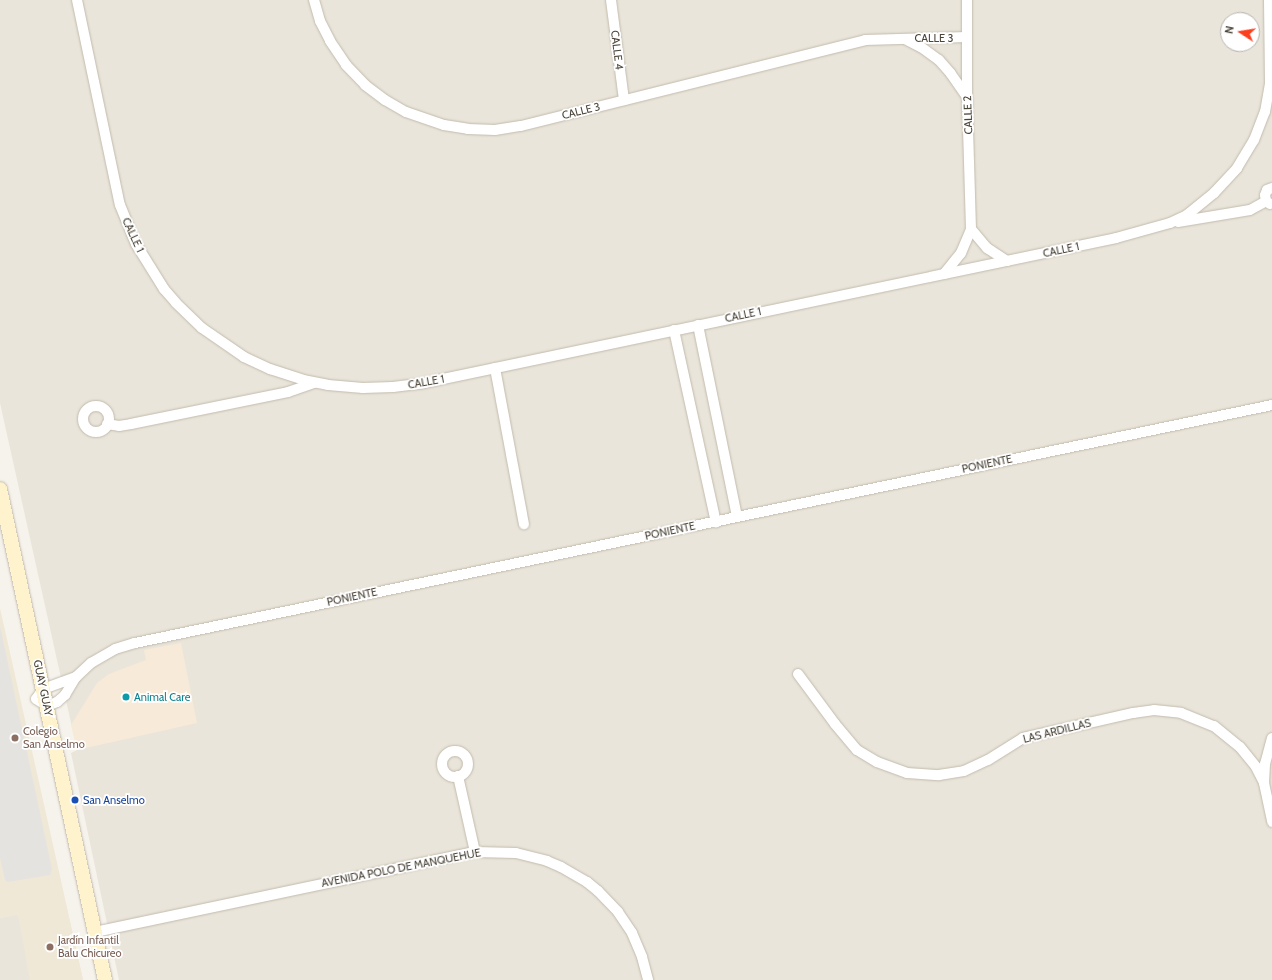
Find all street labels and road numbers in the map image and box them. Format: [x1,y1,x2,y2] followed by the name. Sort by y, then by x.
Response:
[608,30,626,70] street label: CALLE 4
[914,31,954,45] street label: CALLE 3
[961,95,975,135] street label: CALLE 2
[560,100,602,122] street label: CALLE 3
[119,216,147,254] street label: CALLE 1
[1042,240,1080,260] street label: CALLE 1
[724,305,762,325] street label: CALLE 1
[407,372,445,392] street label: CALLE 1
[961,452,1013,476] street label: PONIENTE
[644,519,696,543] street label: PONIENTE
[326,585,378,609] street label: PONIENTE
[31,659,55,717] street label: GUAY GUAY
[1022,716,1092,746] street label: LAS ARDILLAS
[320,846,482,890] street label: AVENIDA POLO DE MANQUEHUE

